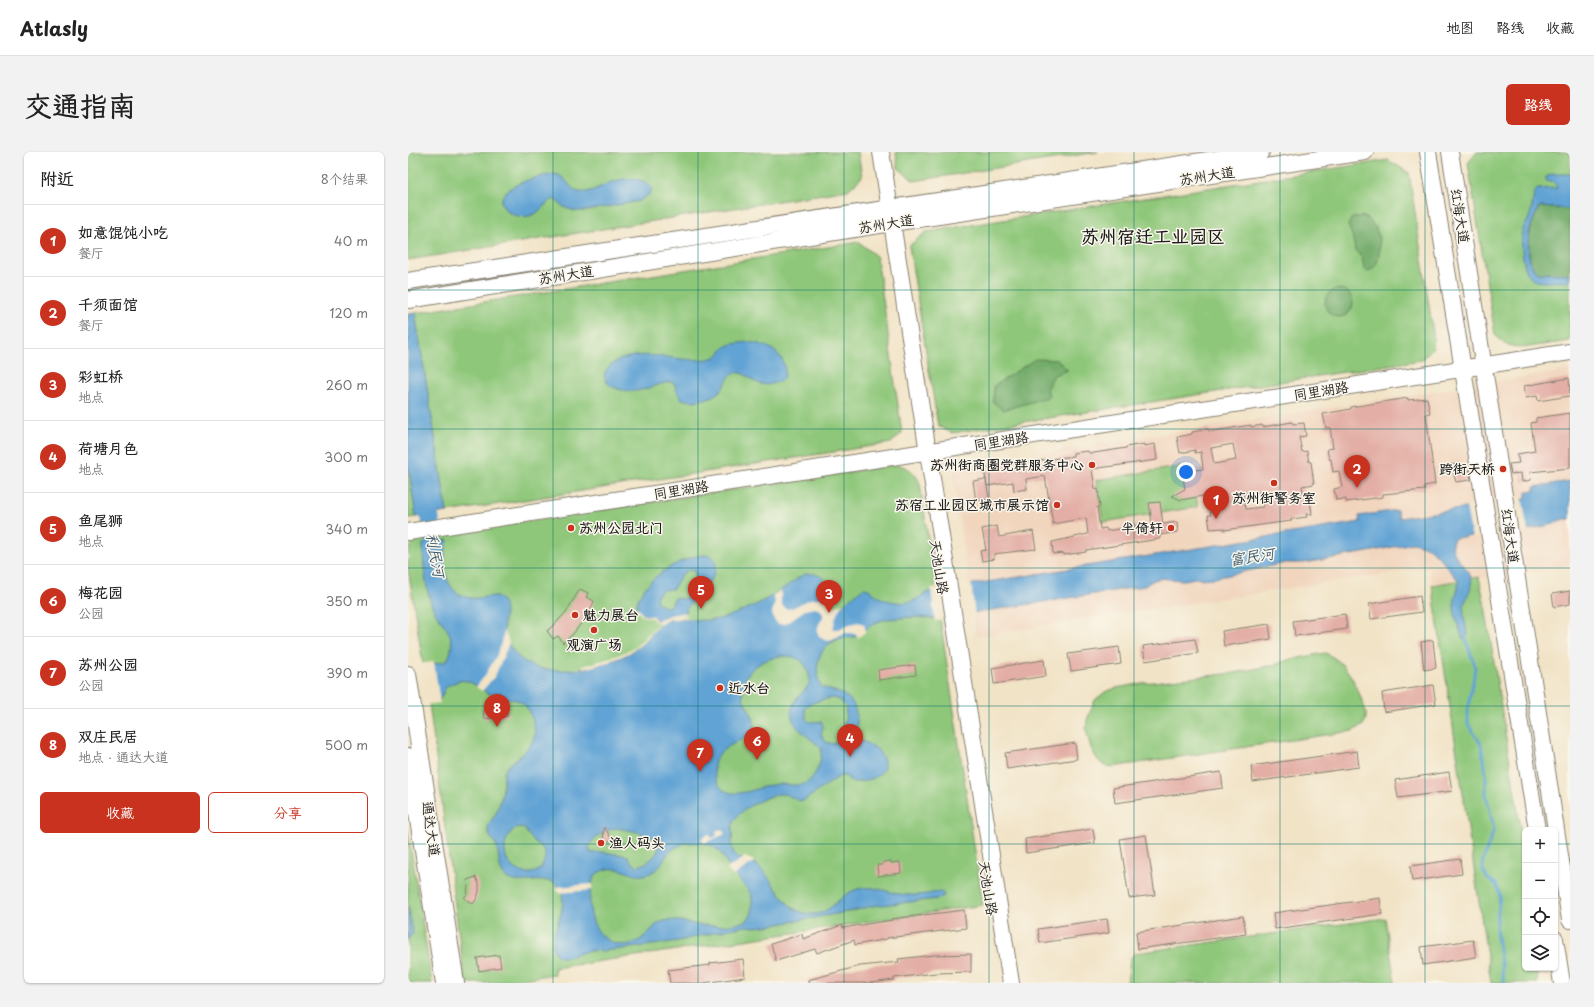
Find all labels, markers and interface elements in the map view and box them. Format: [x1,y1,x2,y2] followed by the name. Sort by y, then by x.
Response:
[20,14,88,42] text: Atlasly
[1446,17,1474,38] text: 地图
[1496,17,1524,38] text: 路线
[1546,17,1574,38] text: 收藏
[24,83,136,126] text: 交通指南
[1506,84,1570,125] button: 路线
[1178,161,1236,190] street label: 苏州大道
[40,165,74,191] text: 附近
[321,169,368,188] text: 8个结果
[1446,187,1475,245] street label: 红海大道
[857,209,915,238] street label: 苏州大道
[78,220,168,243] text: 如意馄饨小吃
[1081,222,1225,249] district label: 苏州宿迁工业园区
[50,231,56,250] text: 1
[334,231,368,250] text: 40 m
[78,243,104,262] text: 餐厅
[537,260,595,289] street label: 苏州大道
[78,292,138,315] text: 千须面馆
[48,303,58,322] text: 2
[329,303,368,322] text: 120 m
[78,315,104,334] text: 餐厅
[78,364,123,387] text: 彩虹桥
[49,375,57,394] text: 3
[326,375,368,394] text: 260 m
[1292,376,1350,405] street label: 同里湖路
[78,387,104,406] text: 地点
[972,426,1030,455] street label: 同里湖路
[78,436,138,459] text: 荷塘月色
[49,447,57,466] text: 4
[324,447,368,466] text: 300 m
[930,454,1084,475] place label: 苏州街商圈党群服务中心
[1344,455,1370,488] pin: 2
[1439,458,1495,479] place label: 跨街天桥
[78,459,104,478] text: 地点
[1087,460,1097,470] marker: 苏州街商圈党群服务中心
[1176,462,1196,482] your location
[1498,464,1508,474] marker: 跨街天桥
[652,475,710,504] street label: 同里湖路
[1269,478,1279,488] marker: 苏州街警务室
[1203,486,1229,519] pin: 1
[1232,487,1316,508] place label: 苏州街警务室
[895,494,1049,515] place label: 苏宿工业园区城市展示馆
[1052,500,1062,510] marker: 苏宿工业园区城市展示馆
[1496,507,1525,565] street label: 红海大道
[78,508,123,531] text: 鱼尾狮
[579,517,663,538] place label: 苏州公园北门
[1121,517,1163,538] place label: 半倚轩
[49,519,57,538] text: 5
[325,519,368,538] text: 340 m
[566,523,576,533] marker: 苏州公园北门
[1166,523,1176,533] marker: 半倚轩
[78,531,104,550] text: 地点
[421,531,452,582] water label: 利民河
[925,538,954,596] street label: 天池山路
[1228,540,1279,570] water label: 富民河
[688,576,714,609] pin: 5
[78,580,123,603] text: 梅花园
[816,580,842,613] pin: 3
[48,591,58,610] text: 6
[326,591,368,610] text: 350 m
[78,603,104,622] text: 公园
[582,604,639,625] place label: 魅力展台
[570,610,580,620] marker: 魅力展台
[589,625,599,635] marker: 观演广场
[566,634,622,655] place label: 观演广场
[78,652,138,675] text: 苏州公园
[49,663,57,682] text: 7
[326,663,368,682] text: 390 m
[78,675,104,694] text: 公园
[728,677,770,698] place label: 近水台
[715,683,725,693] marker: 近水台
[484,694,510,727] pin: 8
[78,724,138,747] text: 双庄民居
[837,724,863,757] pin: 4
[744,727,770,760] pin: 6
[49,735,57,754] text: 8
[325,735,368,754] text: 500 m
[687,739,713,772] pin: 7
[78,747,168,766] text: 地点 · 通达大道
[40,792,200,833] button: 收藏
[208,792,368,833] button: 分享
[417,800,446,858] street label: 通达大道
[1522,827,1558,971] map controls
[1522,827,1558,863] button: +
[609,832,665,853] place label: 渔人码头
[596,838,606,848] marker: 渔人码头
[974,859,1003,917] street label: 天池山路
[1522,863,1558,899] button: −
[1522,899,1558,935] button: locate
[1522,935,1558,971] button: layers

